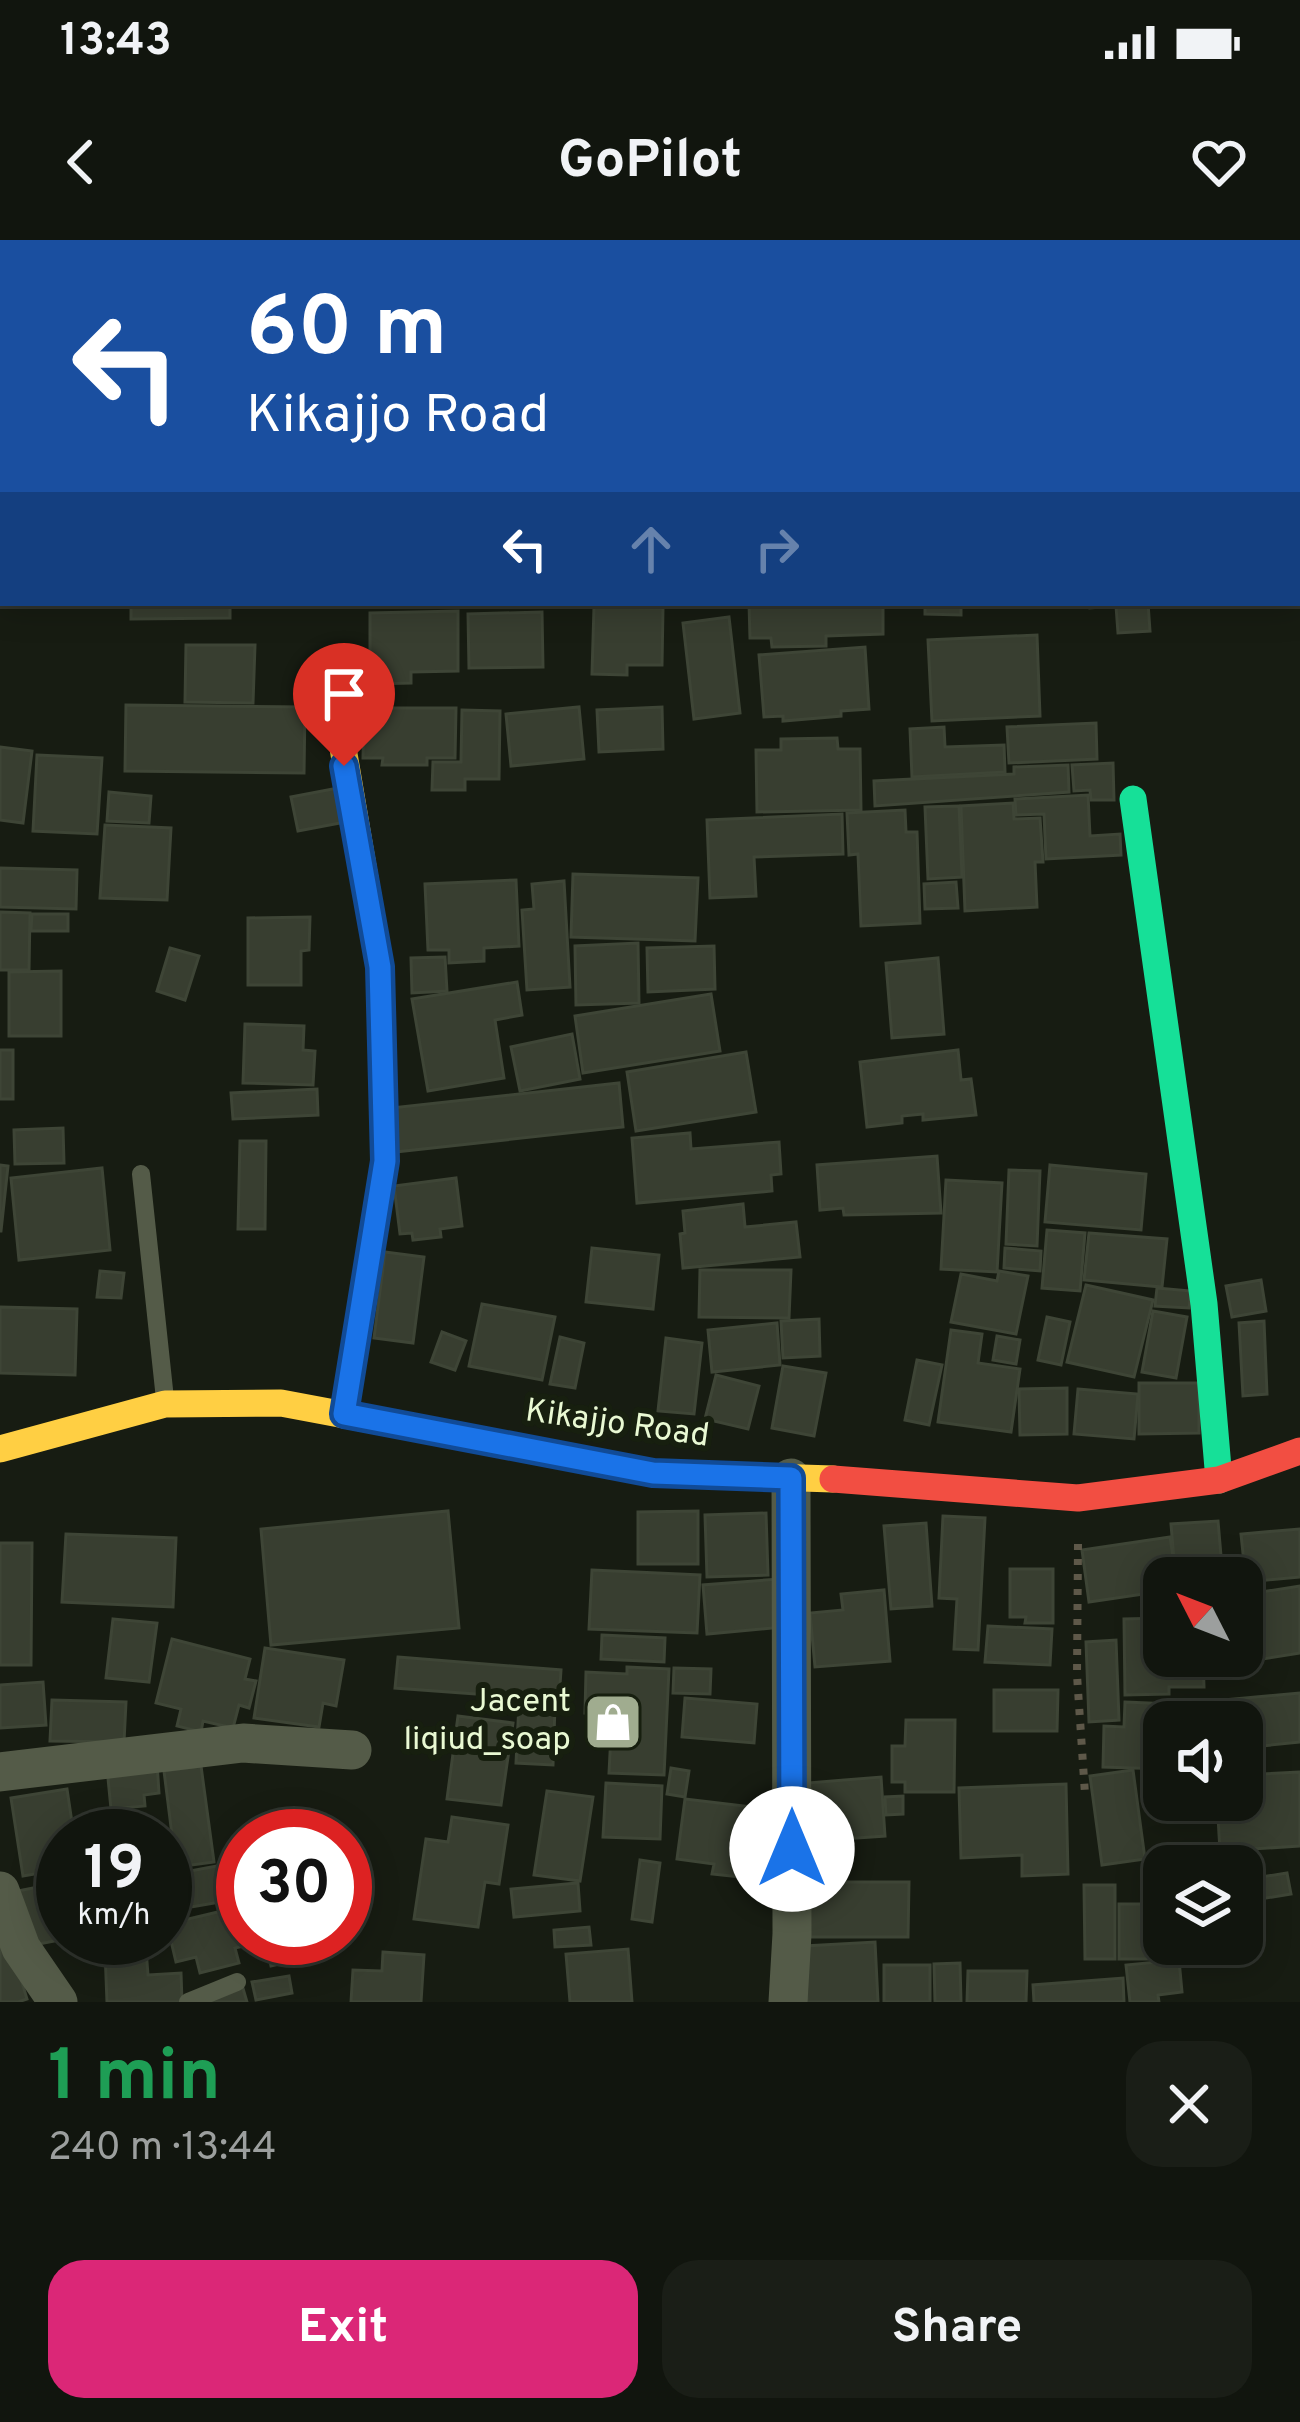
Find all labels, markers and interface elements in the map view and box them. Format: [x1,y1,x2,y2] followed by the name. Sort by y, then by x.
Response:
[60,14,172,71] text: 13:43
[558,128,742,197] text: GoPilot
[48,129,114,195] icon: back
[1186,129,1252,195] icon: heart
[246,279,447,385] text: 60 m
[48,288,204,444] icon: left
[246,383,549,452] text: Kikajjo Road
[492,516,558,582] icon: left
[618,516,684,582] icon: ahead
[744,516,810,582] icon: right
[293,643,395,766] pin
[311,661,377,727] icon: arrive
[522,1391,712,1459] street label: Kikajjo Road
[1143,1557,1263,1677] north arrow
[1143,1557,1263,1965] map controls
[403,1682,571,1762] place label: Jacent liqiud_soap
[582,1691,644,1753] shop icon: Jacent liqiud_soap
[1143,1701,1263,1821] button: sound
[729,1786,855,1912] position arrow
[216,1809,372,1965] speed limit sign: 30
[84,1834,144,1910] text: 19
[1143,1845,1263,1965] button: layers
[78,1898,150,1935] text: km/h
[48,2034,221,2126] text: 1 min
[1126,2041,1252,2167] button: close
[48,2125,277,2174] text: 240 m · 13:44
[48,2260,638,2398] button: Exit
[662,2260,1252,2398] button: Share

